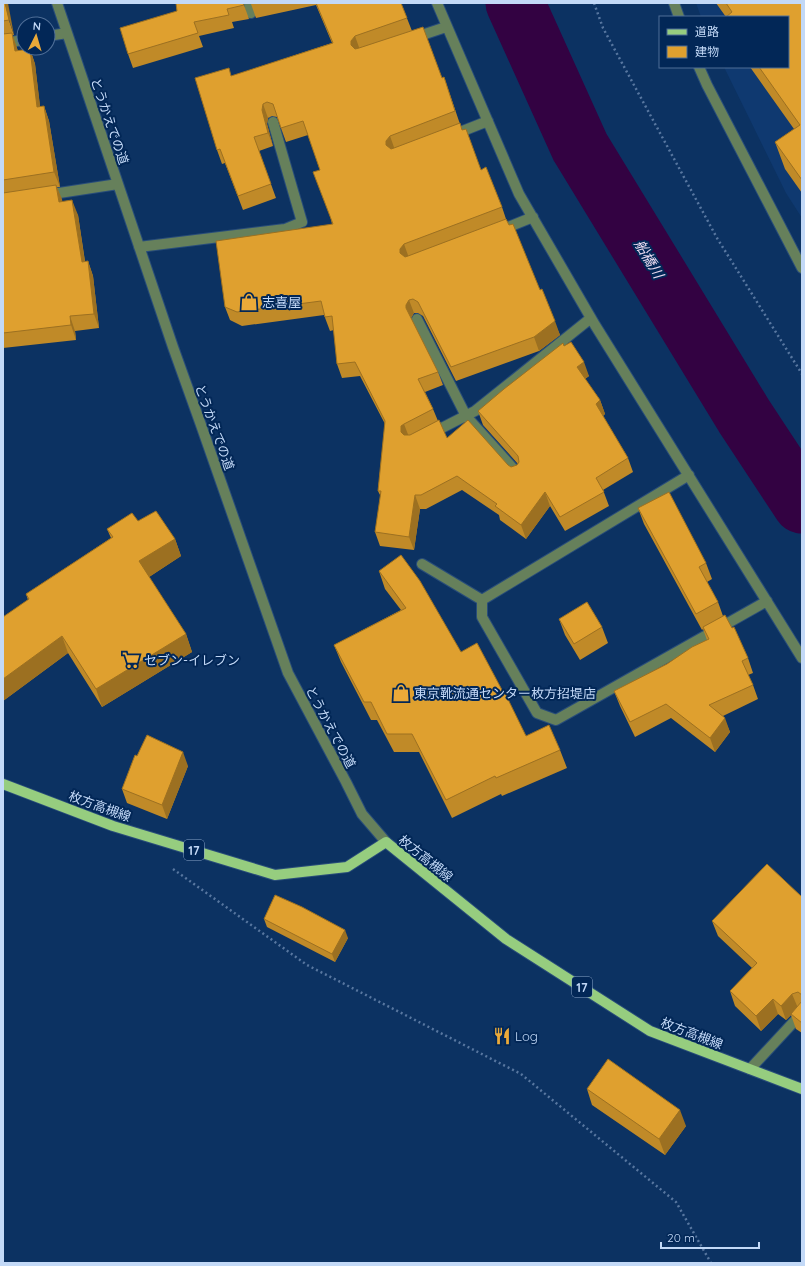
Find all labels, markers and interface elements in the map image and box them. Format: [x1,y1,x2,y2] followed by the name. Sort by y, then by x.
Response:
[16,16,56,56] north arrow
[659,16,789,68] legend
[32,19,42,33] text: N
[695,24,719,39] text: 道路
[695,44,719,59] text: 建物
[88,76,132,166] street label: とうかえでの道
[630,236,669,283] water label: 船橋川
[239,292,259,312] shop icon: 志喜屋
[262,294,301,310] place label: 志喜屋
[192,382,238,472] street label: とうかえでの道
[121,650,141,670] supermarket icon: セブン-イレブン
[144,652,240,668] place label: セブン-イレブン
[303,683,359,771] street label: とうかえでの道
[391,683,411,703] shop icon: 東京靴流通センター枚方招堤店
[414,685,596,701] place label: 東京靴流通センター枚方招堤店
[67,787,133,825] street label: 枚方高槻線
[396,831,456,885] street label: 枚方高槻線
[184,840,204,860] road number: 17
[572,977,592,997] road number: 17
[659,1014,725,1052] street label: 枚方高槻線
[492,1026,512,1046] restaurant icon: Log
[515,1028,538,1044] place label: Log
[661,1224,759,1250] scale bar
[667,1230,695,1245] text: 20 m

